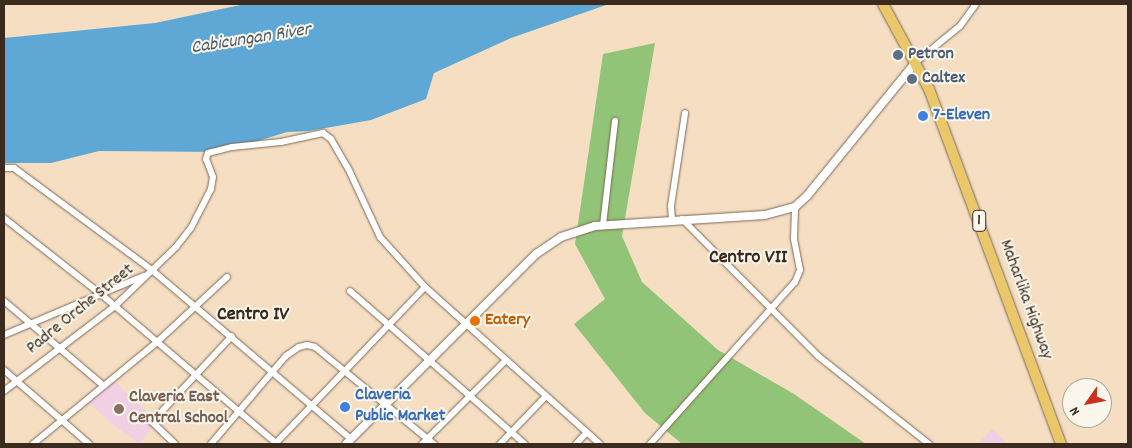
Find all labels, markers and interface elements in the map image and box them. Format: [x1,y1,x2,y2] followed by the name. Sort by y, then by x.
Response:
[189,19,313,61] water label: Cabicungan River
[908,44,954,66] place label: Petron
[892,49,904,61] marker: Petron
[922,68,965,90] place label: Caltex
[906,73,918,85] marker: Caltex
[933,105,990,127] place label: 7-Eleven
[917,110,929,122] marker: 7-Eleven
[972,208,986,235] road number: 1
[993,237,1057,363] street label: Maharlika Highway
[709,246,787,270] district label: Centro VII
[23,260,139,360] street label: Padre Orche Street
[217,303,289,327] district label: Centro IV
[485,310,530,332] place label: Eatery
[469,315,481,327] marker: Eatery
[1062,378,1112,428] north arrow
[355,386,445,428] place label: Claveria Public Market
[129,388,228,430] place label: Claveria East Central School
[339,401,351,413] marker: Claveria Public Market
[1065,402,1086,419] text: N
[113,403,125,415] marker: Claveria East Central School

